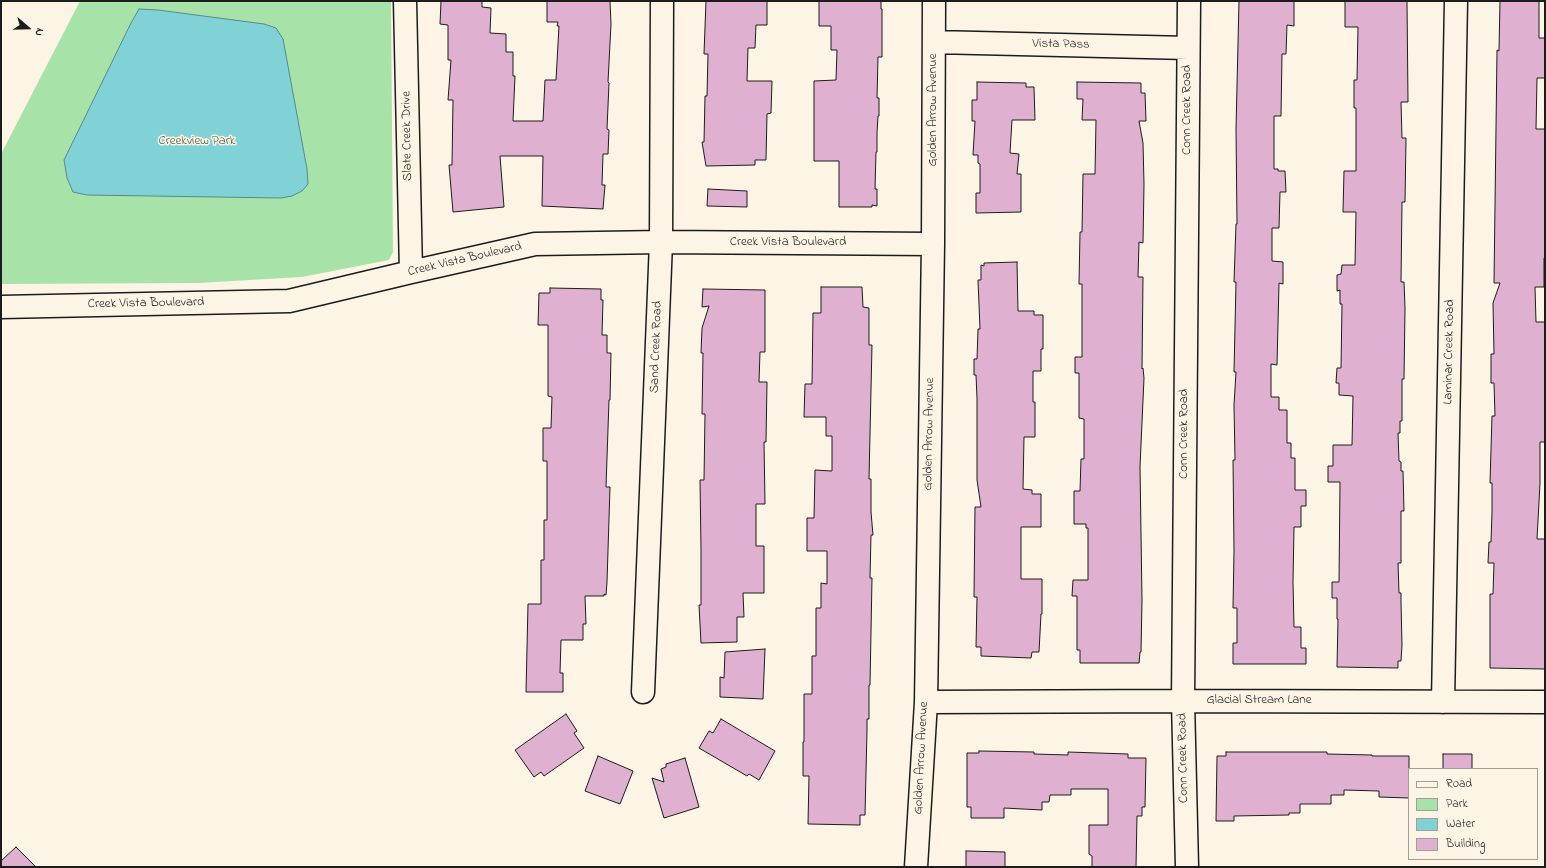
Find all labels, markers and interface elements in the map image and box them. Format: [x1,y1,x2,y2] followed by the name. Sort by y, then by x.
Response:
[8,8,48,48] north arrow
[30,26,48,38] text: N
[1032,37,1090,53] street label: Vista Pass
[926,54,942,166] street label: Golden Arrow Avenue
[1180,65,1196,155] street label: Conn Creek Road
[399,91,417,181] street label: Slate Creek Drive
[159,134,235,150] park label: Creekview Park
[730,235,846,251] street label: Creek Vista Boulevard
[407,239,523,281] street label: Creek Vista Boulevard
[88,295,204,313] street label: Creek Vista Boulevard
[1441,299,1459,405] street label: Laminar Creek Road
[648,301,666,393] street label: Sand Creek Road
[921,377,939,491] street label: Golden Arrow Avenue
[1177,389,1193,479] street label: Conn Creek Road
[1207,693,1311,709] street label: Glacial Stream Lane
[911,701,933,815] street label: Golden Arrow Avenue
[1175,713,1193,803] street label: Conn Creek Road
[1408,768,1538,860] legend
[1446,775,1472,793] text: Road
[1446,795,1468,813] text: Park
[1446,815,1475,833] text: Water
[1446,835,1485,853] text: Building

